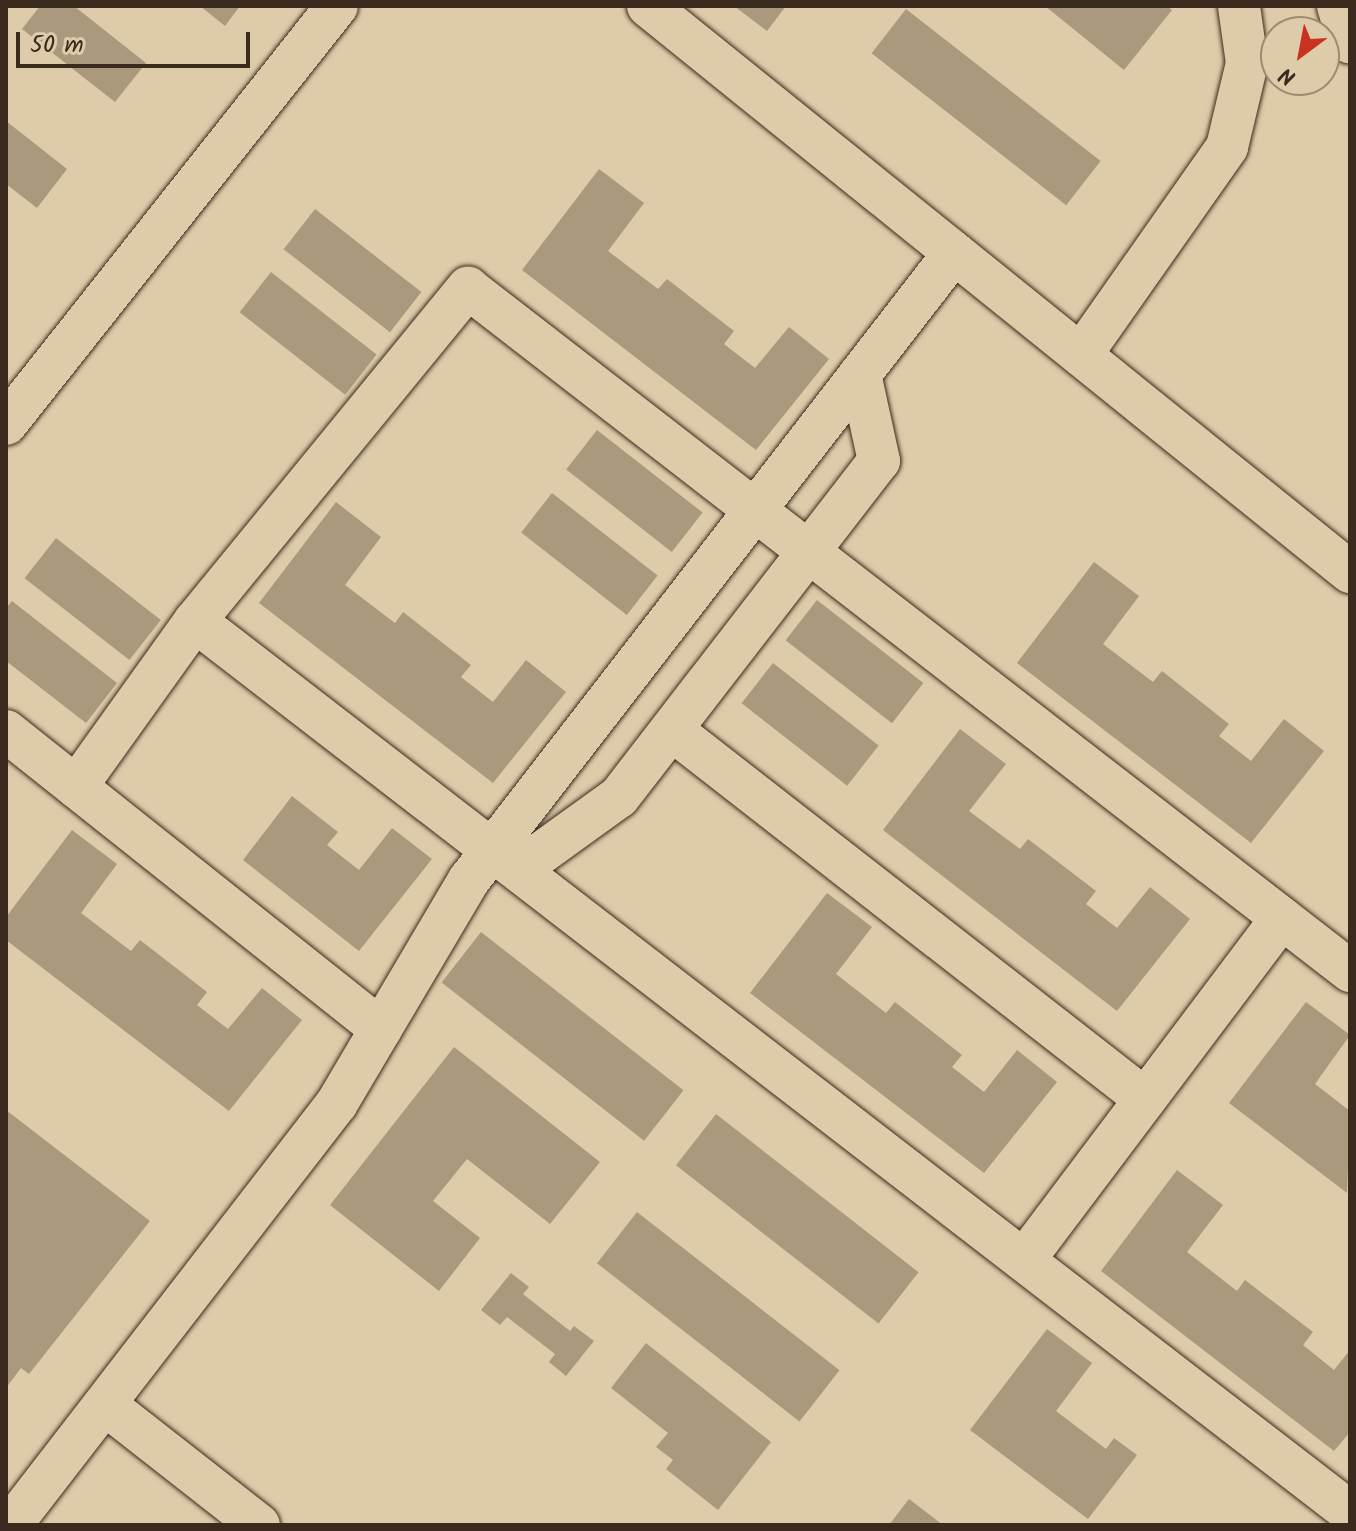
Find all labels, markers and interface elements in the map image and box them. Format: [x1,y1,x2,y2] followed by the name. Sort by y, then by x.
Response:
[20,16,254,66] scale bar
[1260,16,1340,96] north arrow
[30,26,84,65] text: 50 m
[1273,57,1303,94] text: N

